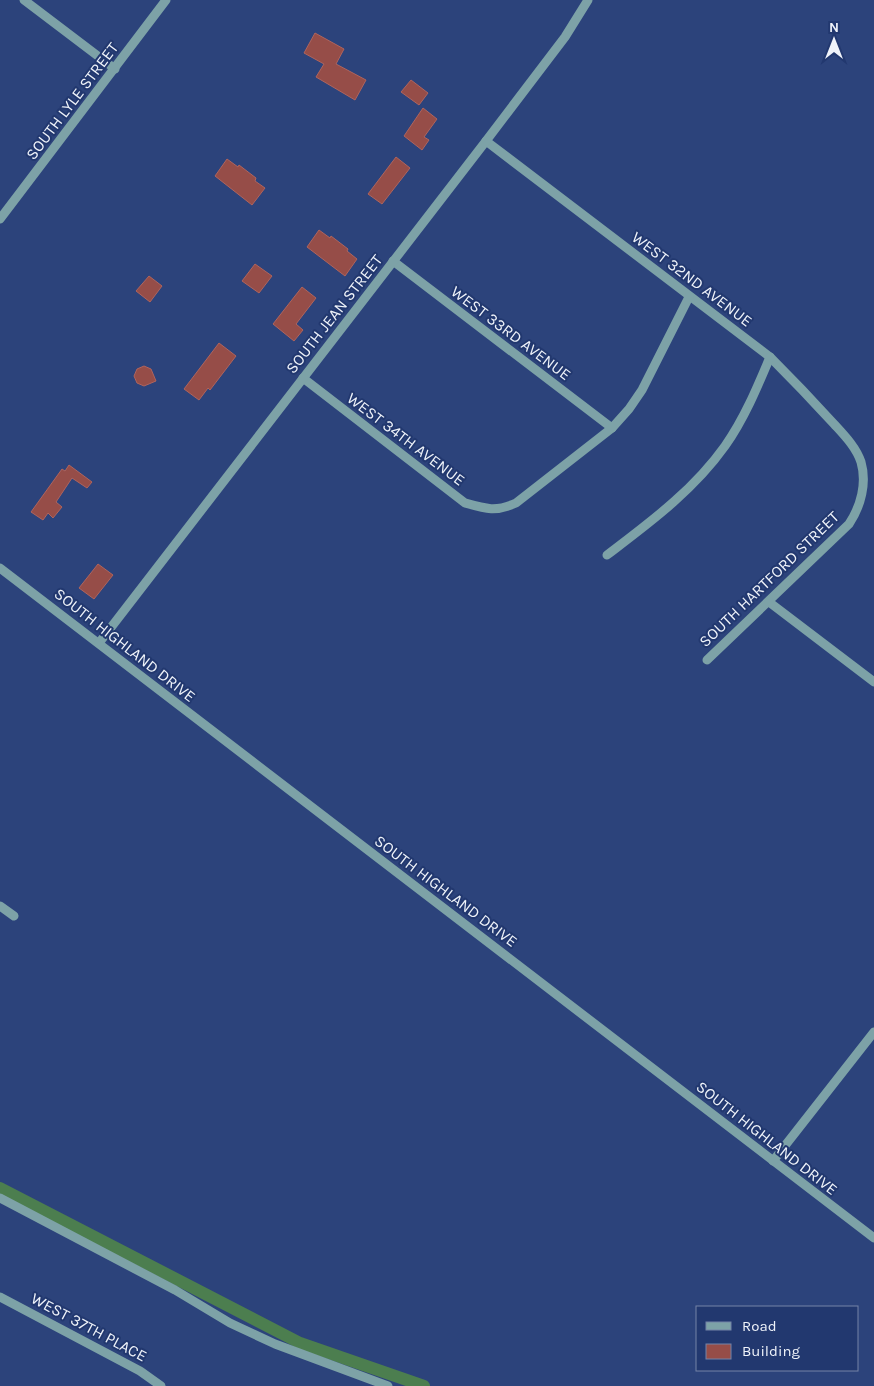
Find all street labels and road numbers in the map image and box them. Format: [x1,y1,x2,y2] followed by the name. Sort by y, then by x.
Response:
[22,39,122,163] street label: SOUTH LYLE STREET
[628,228,756,330] street label: WEST 32ND AVENUE
[282,251,386,377] street label: SOUTH JEAN STREET
[447,282,575,384] street label: WEST 33RD AVENUE
[343,388,469,490] street label: WEST 34TH AVENUE
[695,507,843,651] street label: SOUTH HARTFORD STREET
[51,584,199,706] street label: SOUTH HIGHLAND DRIVE
[371,831,521,951] street label: SOUTH HIGHLAND DRIVE
[693,1077,841,1199] street label: SOUTH HIGHLAND DRIVE
[28,1288,150,1366] street label: WEST 37TH PLACE

